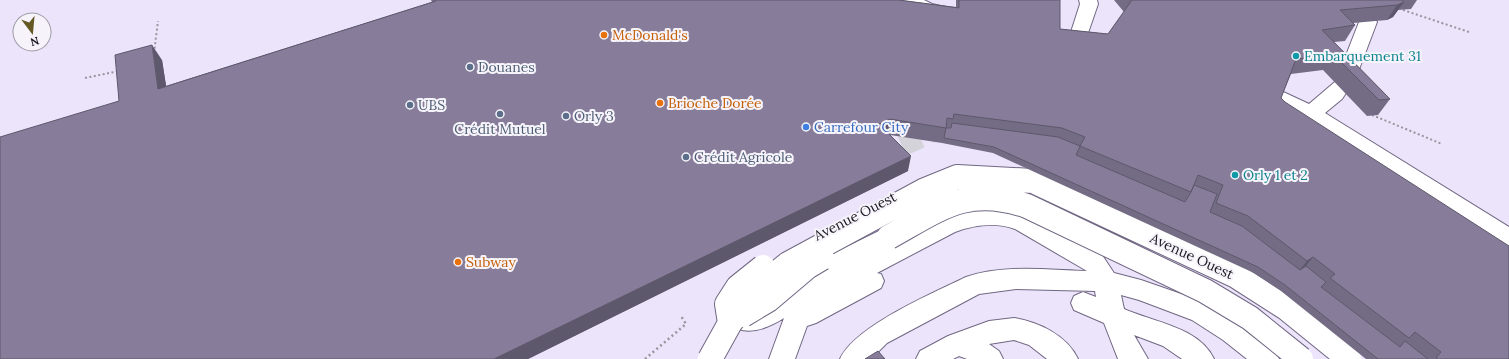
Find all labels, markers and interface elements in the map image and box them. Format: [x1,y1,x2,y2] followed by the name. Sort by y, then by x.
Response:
[12,12,52,52] north arrow
[612,26,688,44] place label: McDonald's
[599,30,609,40] marker: McDonald's
[28,34,41,50] text: N
[1304,47,1421,65] place label: Embarquement 31
[1291,51,1301,61] marker: Embarquement 31
[478,58,535,76] place label: Douanes
[465,62,475,72] marker: Douanes
[668,94,762,112] place label: Brioche Dorée
[418,96,445,114] place label: UBS
[655,98,665,108] marker: Brioche Dorée
[405,100,415,110] marker: UBS
[574,107,614,125] place label: Orly 3
[495,109,505,119] marker: Crédit Mutuel
[561,111,571,121] marker: Orly 3
[814,118,909,136] place label: Carrefour City
[454,120,546,138] place label: Crédit Mutuel
[801,122,811,132] marker: Carrefour City
[694,148,793,166] place label: Crédit Agricole
[681,152,691,162] marker: Crédit Agricole
[1243,166,1308,184] place label: Orly 1 et 2
[1230,170,1240,180] marker: Orly 1 et 2
[810,187,900,245] street label: Avenue Ouest
[1146,228,1237,283] street label: Avenue Ouest
[466,253,516,271] place label: Subway
[453,257,463,267] marker: Subway

